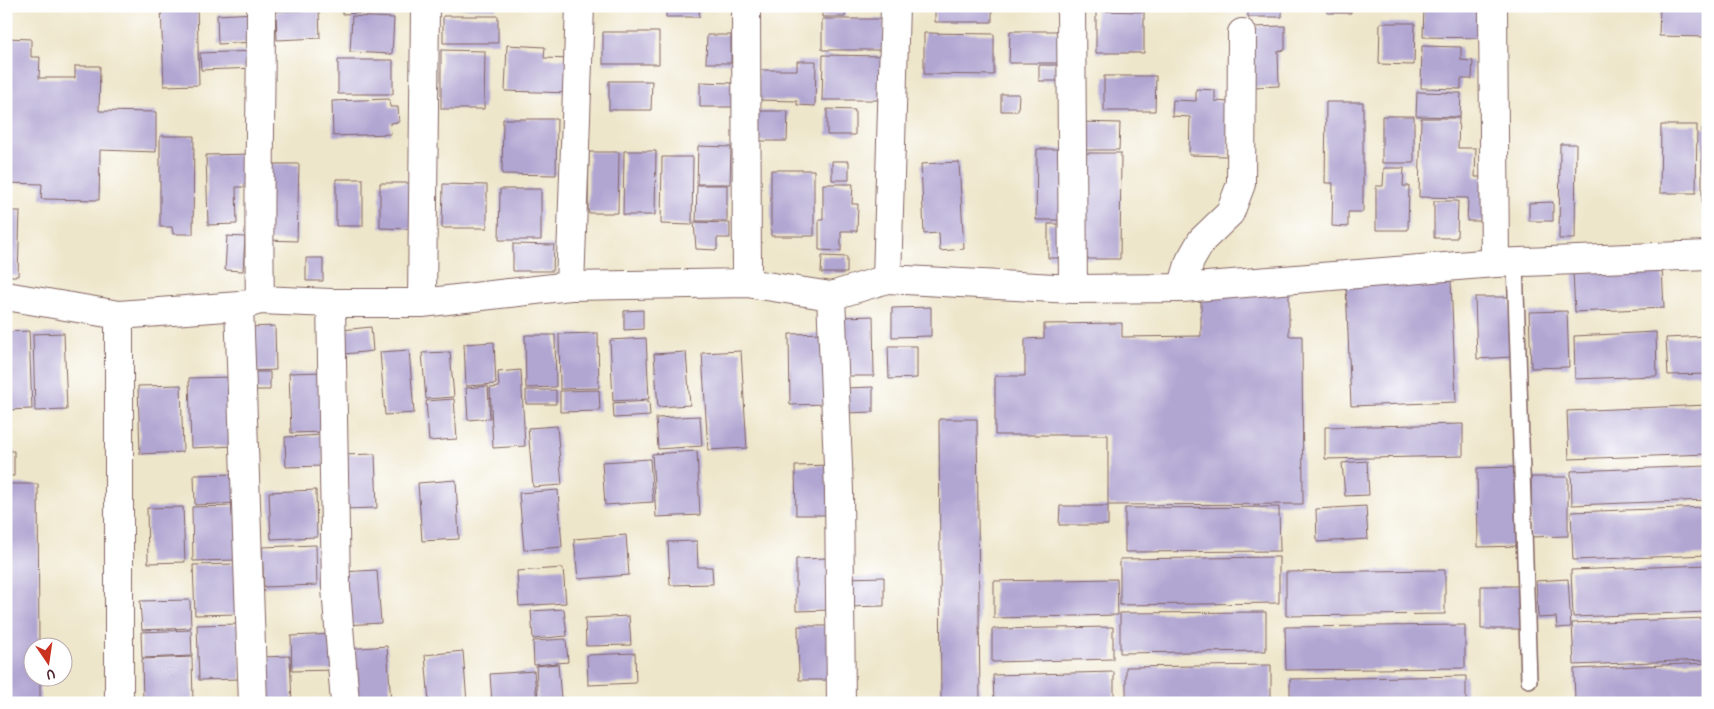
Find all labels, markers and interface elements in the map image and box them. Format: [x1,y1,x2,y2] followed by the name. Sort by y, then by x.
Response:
[22,636,72,686] north arrow
[45,665,57,685] text: U

